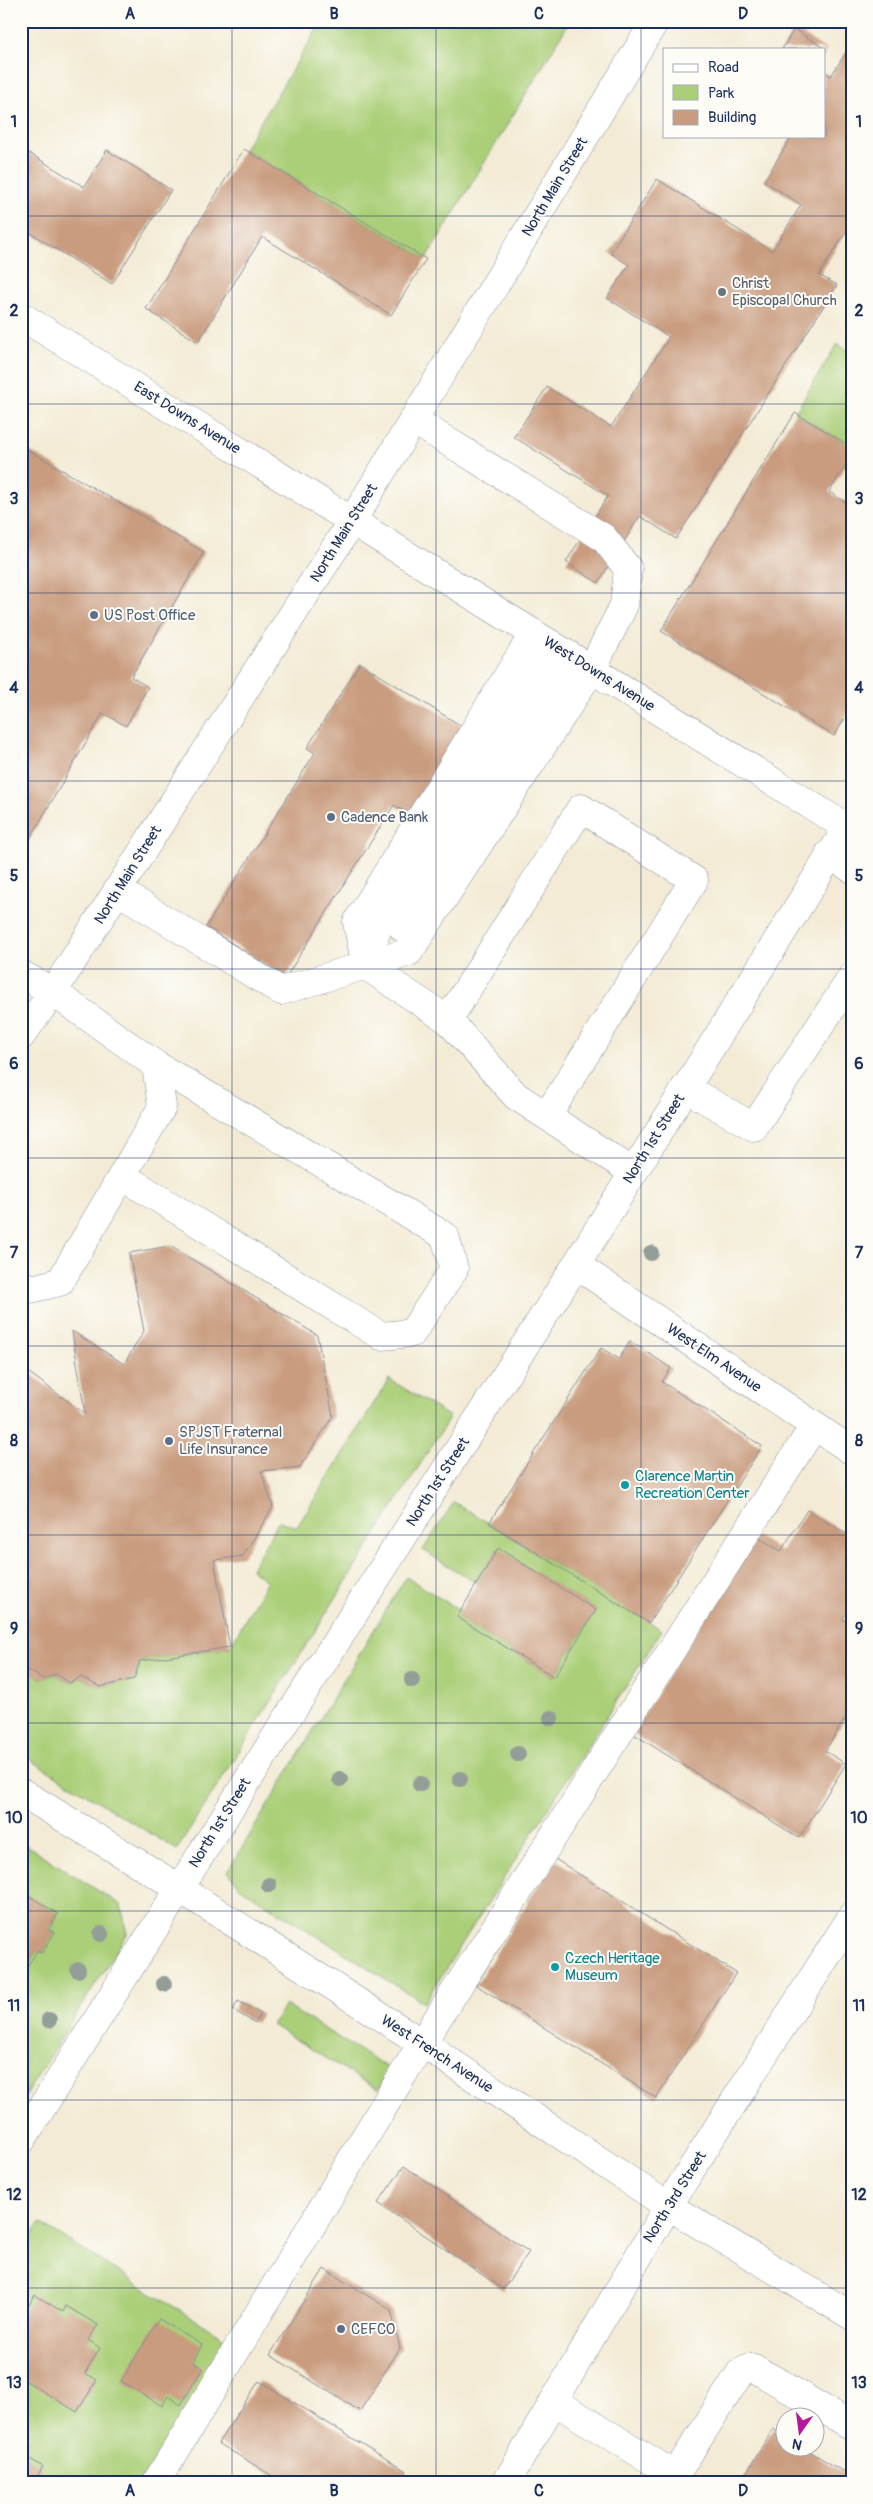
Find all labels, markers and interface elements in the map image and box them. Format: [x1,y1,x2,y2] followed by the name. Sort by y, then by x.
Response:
[125,4,136,24] text: A
[329,4,339,24] text: B
[534,4,544,24] text: C
[738,4,748,24] text: D
[663,48,826,138] legend
[708,58,739,77] text: Road
[708,84,735,103] text: Park
[708,108,756,127] text: Building
[11,112,17,132] text: 1
[856,112,862,132] text: 1
[518,133,593,240] street label: North Main Street
[732,274,837,310] place label: Christ Episcopal Church
[716,286,728,298] marker: Christ Episcopal Church
[10,301,19,321] text: 2
[855,301,864,321] text: 2
[130,377,244,459] street label: East Downs Avenue
[306,479,382,586] street label: North Main Street
[10,489,19,509] text: 3
[855,489,864,509] text: 3
[104,606,196,625] place label: US Post Office
[88,609,100,621] marker: US Post Office
[540,632,659,716] street label: West Downs Avenue
[9,678,19,698] text: 4
[854,678,864,698] text: 4
[341,808,429,827] place label: Cadence Bank
[325,811,337,823] marker: Cadence Bank
[90,821,166,928] street label: North Main Street
[10,866,19,886] text: 5
[855,866,864,886] text: 5
[9,1054,19,1074] text: 6
[854,1054,864,1074] text: 6
[619,1090,690,1187] street label: North 1st Street
[10,1243,19,1263] text: 7
[855,1243,864,1263] text: 7
[663,1319,766,1397] street label: West Elm Avenue
[179,1423,282,1459] place label: SPJST Fraternal Life Insurance
[10,1431,18,1451] text: 8
[855,1431,863,1451] text: 8
[402,1433,474,1530] street label: North 1st Street
[163,1435,175,1447] marker: SPJST Fraternal Life Insurance
[635,1467,750,1503] place label: Clarence Martin Recreation Center
[619,1479,631,1491] marker: Clarence Martin Recreation Center
[10,1619,18,1639] text: 9
[855,1619,863,1639] text: 9
[185,1774,256,1871] street label: North 1st Street
[5,1808,23,1828] text: 10
[850,1808,868,1828] text: 10
[565,1949,660,1985] place label: Czech Heritage Museum
[549,1961,561,1973] marker: Czech Heritage Museum
[8,1996,20,2016] text: 11
[853,1996,865,2016] text: 11
[377,2011,497,2098] street label: West French Avenue
[639,2147,711,2246] street label: North 3rd Street
[6,2185,22,2205] text: 12
[851,2185,867,2205] text: 12
[351,2320,395,2339] place label: CEFCO
[335,2323,347,2335] marker: CEFCO
[6,2373,22,2393] text: 13
[851,2373,867,2393] text: 13
[776,2406,826,2456] north arrow
[790,2435,804,2454] text: N
[125,2481,136,2501] text: A
[329,2481,339,2501] text: B
[534,2481,544,2501] text: C
[738,2481,748,2501] text: D

